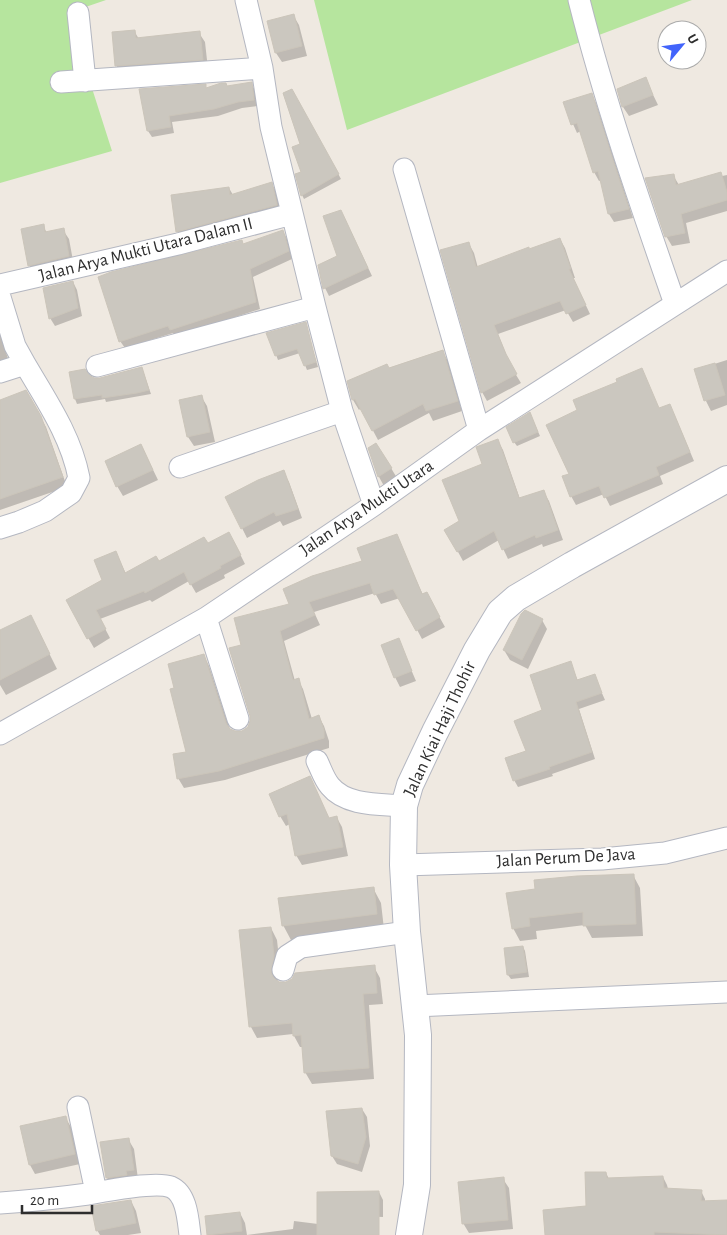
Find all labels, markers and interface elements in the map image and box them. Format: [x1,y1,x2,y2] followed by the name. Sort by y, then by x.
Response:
[657,20,707,70] north arrow
[684,32,701,47] text: U
[37,215,255,285] street label: Jalan Arya Mukti Utara Dalam II
[297,457,437,559] street label: Jalan Arya Mukti Utara
[401,658,479,799] street label: Jalan Kiai Haji Thohir
[496,845,636,871] street label: Jalan Perum De Java
[22,1182,92,1214] scale bar
[30,1193,59,1208] text: 20 m

